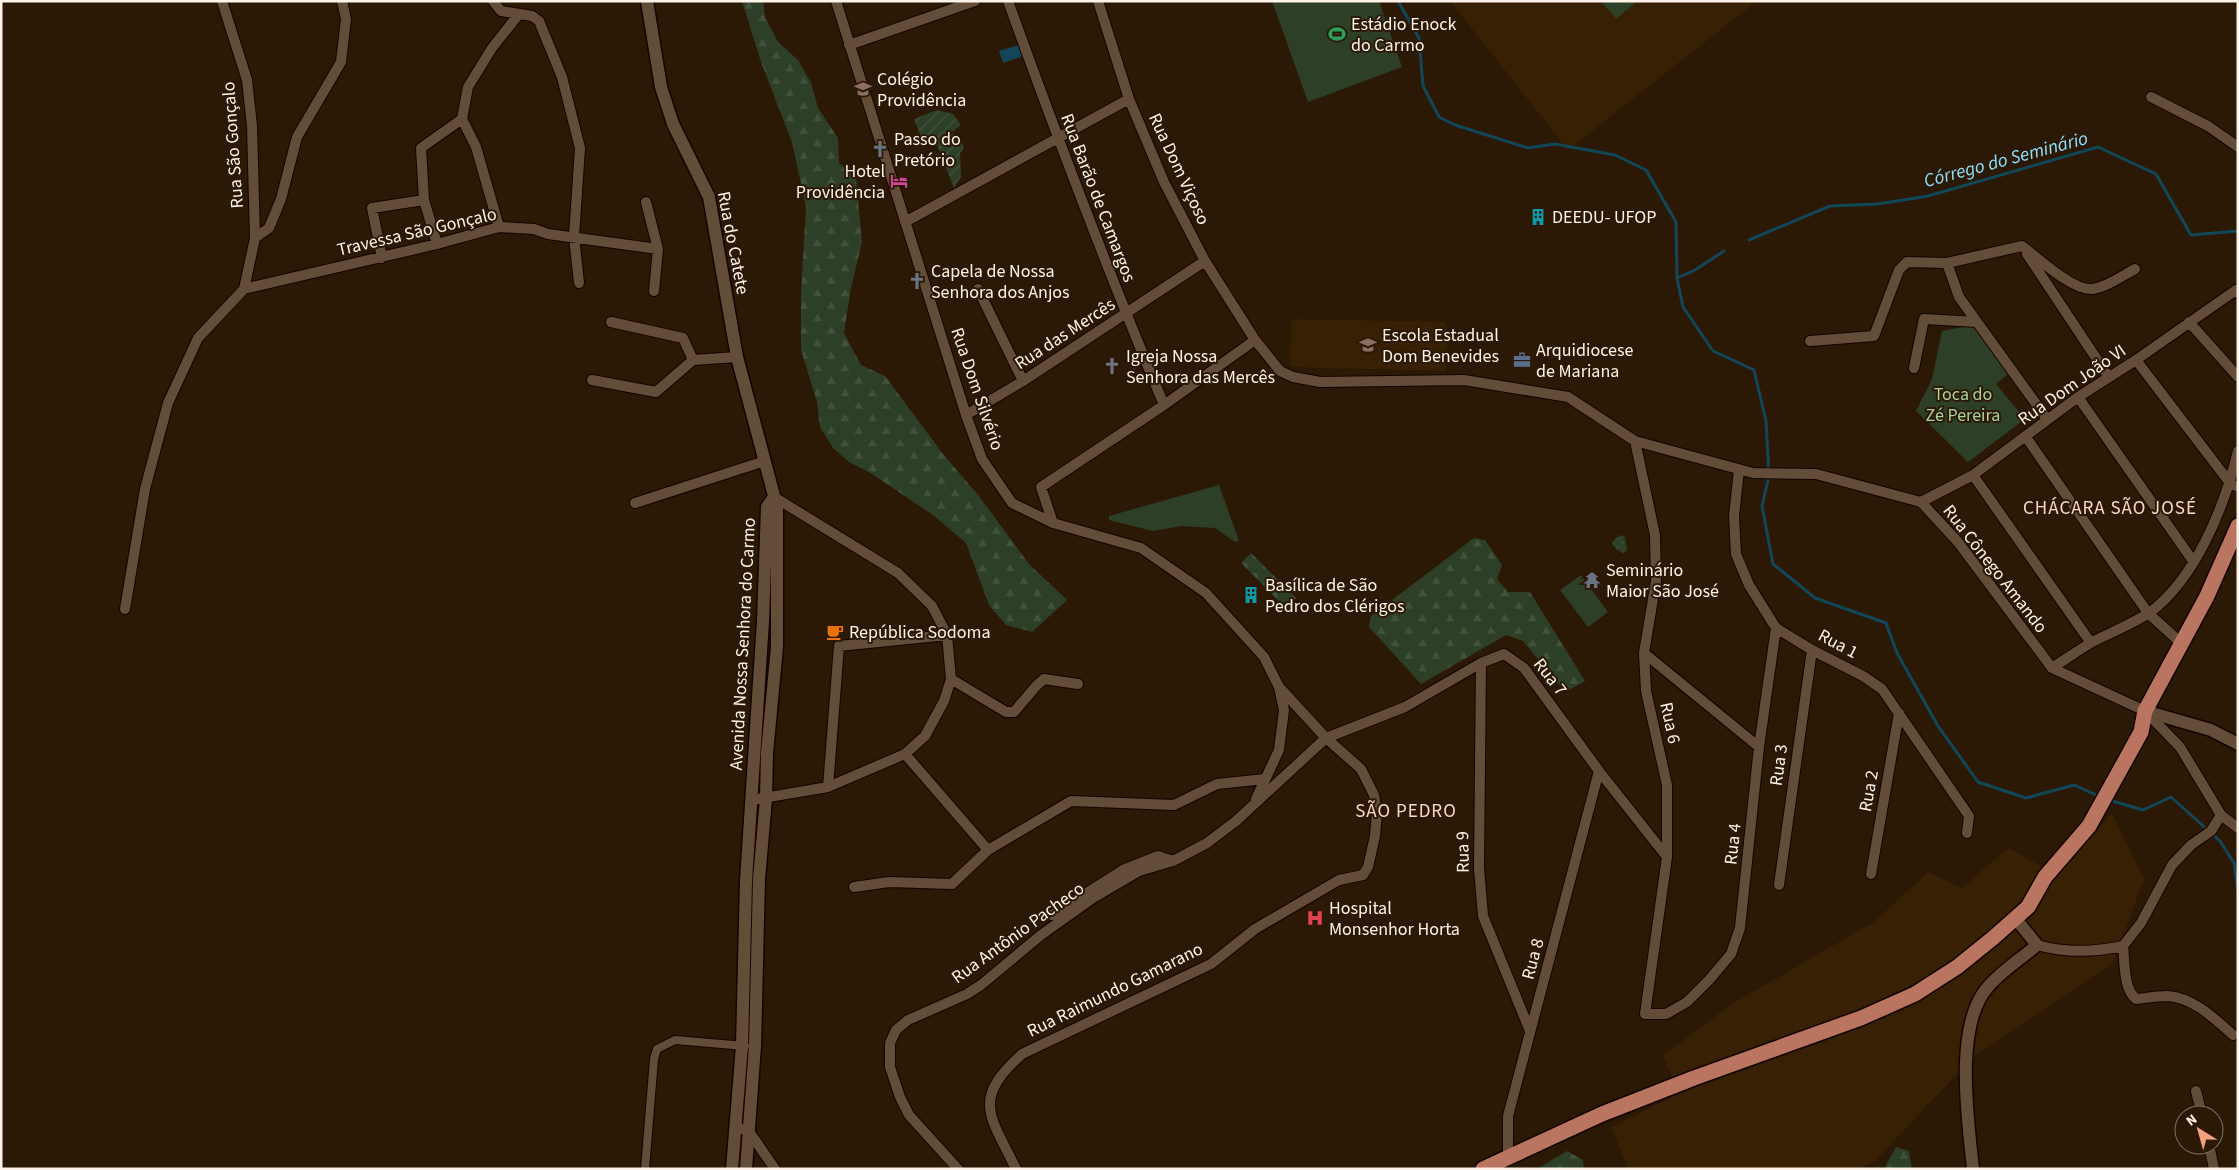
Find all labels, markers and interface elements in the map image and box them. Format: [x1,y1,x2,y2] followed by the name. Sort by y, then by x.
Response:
[1351,12,1457,58] place label: Estádio Enock do Carmo
[1327,24,1347,44] sports icon: Estádio Enock do Carmo
[877,67,966,113] place label: Colégio Providência
[853,79,873,99] school or university icon: Colégio Providência
[216,81,250,209] street label: Rua São Gonçalo
[1142,109,1216,229] street label: Rua Dom Viçoso
[1054,110,1142,286] street label: Rua Barão de Camargos
[1921,125,2091,195] water label: Córrego do Seminário
[894,127,961,173] place label: Passo do Pretório
[870,139,890,159] church icon: Passo do Pretório
[796,159,885,205] place label: Hotel Providência
[889,171,909,191] hotel icon: Hotel Providência
[711,189,755,297] street label: Rua do Catete
[335,201,499,263] street label: Travessa São Gonçalo
[1552,205,1656,230] place label: DEEDU- UFOP
[1528,207,1548,227] building icon: DEEDU- UFOP
[931,259,1070,305] place label: Capela de Nossa Senhora dos Anjos
[907,271,927,291] church icon: Capela de Nossa Senhora dos Anjos
[1010,292,1120,376] street label: Rua das Mercês
[1382,323,1499,369] place label: Escola Estadual Dom Benevides
[944,324,1010,454] street label: Rua Dom Silvério
[1358,335,1378,355] school or university icon: Escola Estadual Dom Benevides
[1536,338,1634,384] place label: Arquidiocese de Mariana
[2013,338,2131,432] street label: Rua Dom João VI
[1126,344,1275,390] place label: Igreja Nossa Senhora das Mercês
[1512,350,1532,370] office icon: Arquidiocese de Mariana
[1102,356,1122,376] church icon: Igreja Nossa Senhora das Mercês
[1926,382,2000,428] park label: Toca do Zé Pereira
[2023,495,2197,522] district label: CHÁCARA SÃO JOSÉ
[1937,499,2053,639] street label: Rua Cônego Amando
[724,517,762,771] street label: Avenida Nossa Senhora do Carmo
[1606,558,1719,604] place label: Seminário Maior São José
[1582,570,1602,590] temple icon: Seminário Maior São José
[1265,573,1405,619] place label: Basílica de São Pedro dos Clérigos
[1241,585,1261,605] building icon: Basílica de São Pedro dos Clérigos
[849,620,991,645] place label: República Sodoma
[825,622,845,642] cafe icon: República Sodoma
[1814,623,1862,665] street label: Rua 1
[1527,653,1573,701] street label: Rua 7
[1653,700,1687,746] street label: Rua 6
[1764,743,1794,787] street label: Rua 3
[1853,768,1885,814] street label: Rua 2
[1355,798,1457,825] district label: SÃO PEDRO
[1718,822,1748,866] street label: Rua 4
[1450,831,1476,873] street label: Rua 9
[947,876,1089,990] street label: Rua Antônio Pacheco
[1329,896,1460,942] place label: Hospital Monsenhor Horta
[1305,908,1325,928] hospital icon: Hospital Monsenhor Horta
[1023,936,1207,1044] street label: Rua Raimundo Gamarano
[1516,936,1550,982] street label: Rua 8
[2174,1105,2224,1155] north arrow
[2182,1110,2202,1131] text: N

